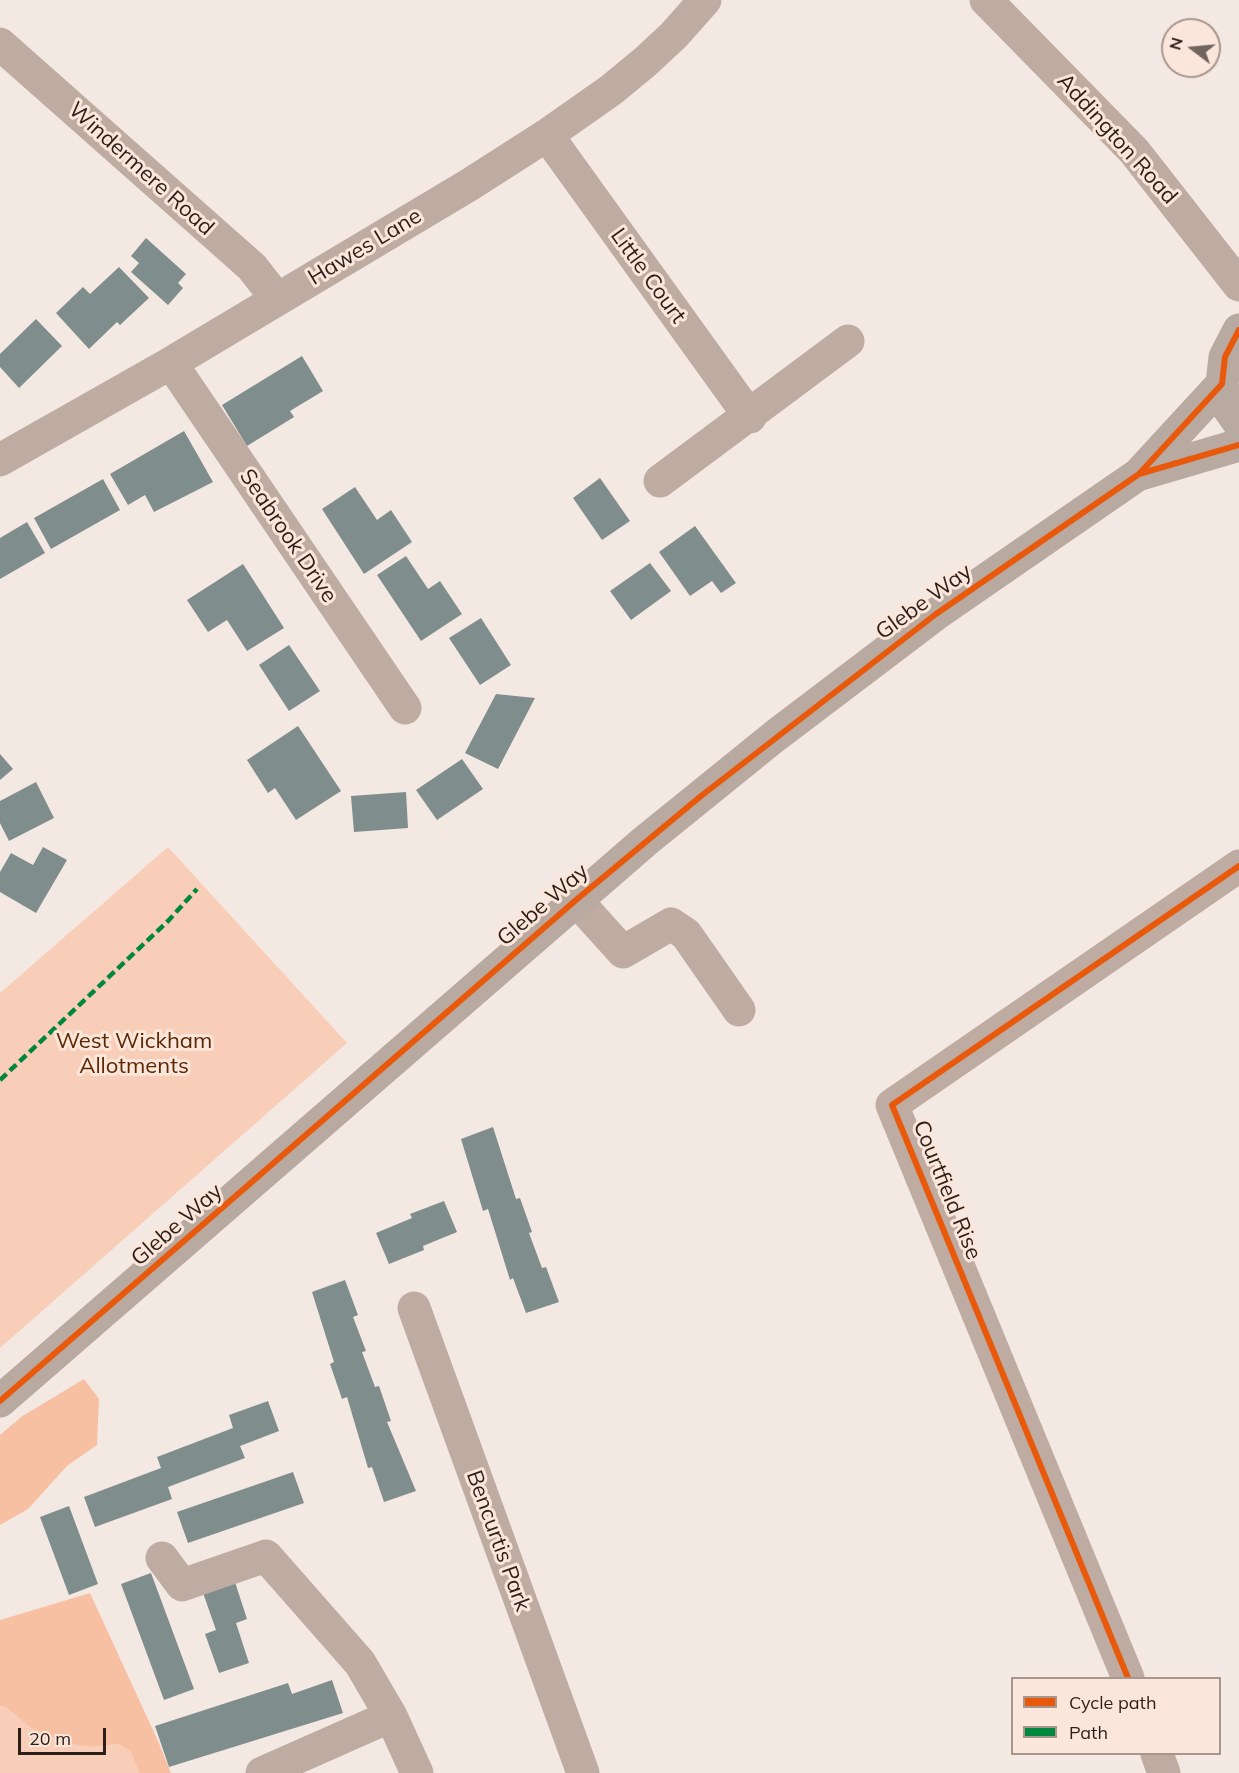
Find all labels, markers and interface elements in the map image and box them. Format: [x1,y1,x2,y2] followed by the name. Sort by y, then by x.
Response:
[1161,18,1221,78] north arrow
[1164,35,1187,52] text: N
[1051,68,1183,210] street label: Addington Road
[63,97,219,241] street label: Windermere Road
[304,203,426,291] street label: Hawes Lane
[605,223,691,329] street label: Little Court
[234,464,342,608] street label: Seabrook Drive
[871,558,977,646] street label: Glebe Way
[492,858,594,952] street label: Glebe Way
[56,1028,212,1080] park label: West Wickham Allotments
[907,1116,987,1264] street label: Courtfield Rise
[126,1178,228,1272] street label: Glebe Way
[460,1467,536,1615] street label: Bencurtis Park
[1011,1677,1221,1755] legend
[1069,1691,1156,1714] text: Cycle path
[21,1716,110,1754] scale bar
[1069,1721,1108,1744] text: Path
[29,1727,71,1750] text: 20 m

